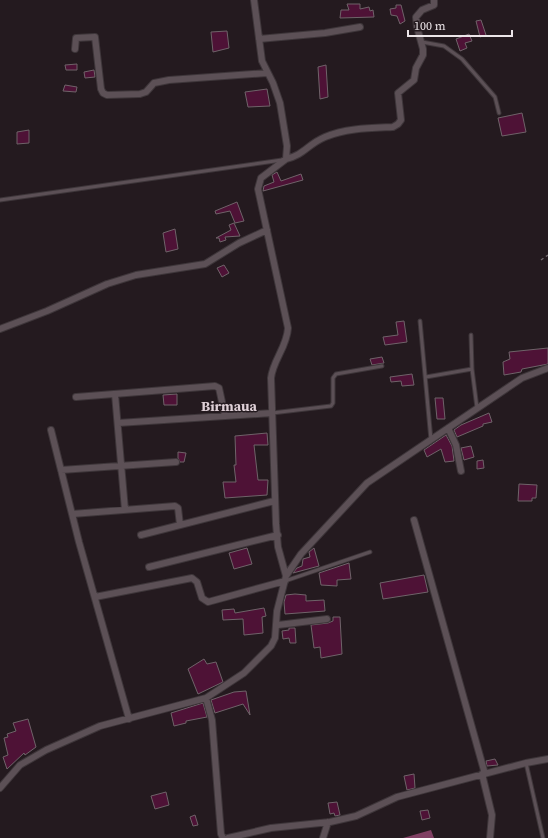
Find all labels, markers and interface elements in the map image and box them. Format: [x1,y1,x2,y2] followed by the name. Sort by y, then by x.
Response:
[408,12,512,38] scale bar
[414,18,446,34] text: 100 m
[201,396,257,416] district label: Birmaua

